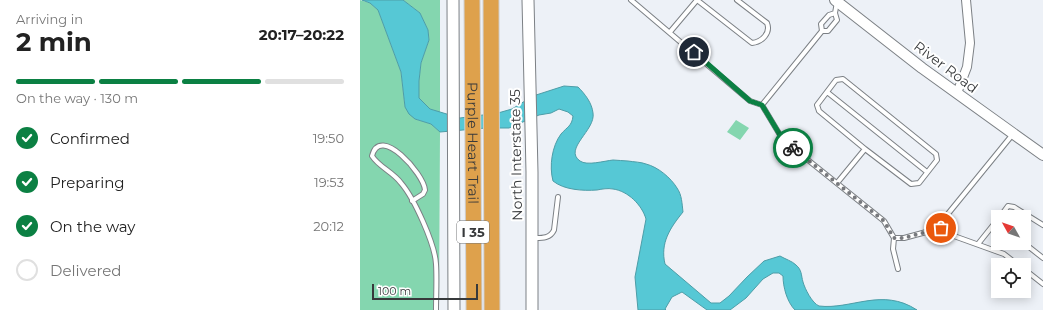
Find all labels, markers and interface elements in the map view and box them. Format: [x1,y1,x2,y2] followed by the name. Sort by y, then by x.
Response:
[16,11,83,27] text: Arriving in
[259,25,344,44] text: 20:17–20:22
[16,26,92,58] text: 2 min
[677,35,711,69] pin
[910,37,982,97] street label: River Road
[683,41,705,63] icon: home
[464,82,482,204] street label: Purple Heart Trail
[506,89,526,221] street label: North Interstate 35
[16,90,138,106] text: On the way · 130 m
[16,127,38,149] icon: check
[773,128,813,168] courier
[50,129,130,148] text: Confirmed
[313,130,344,146] text: 19:50
[782,137,804,159] icon: bike
[16,171,38,193] icon: check
[50,173,125,192] text: Preparing
[314,174,344,190] text: 19:53
[991,210,1031,250] north arrow
[991,210,1031,298] map controls
[924,211,958,245] pin
[16,215,38,237] icon: check
[50,217,135,236] text: On the way
[930,217,952,239] icon: bag
[313,218,344,234] text: 20:12
[457,221,489,243] road number: I 35
[991,258,1031,298] button: locate
[50,261,122,280] text: Delivered
[372,282,478,301] scale bar
[378,284,411,298] text: 100 m

